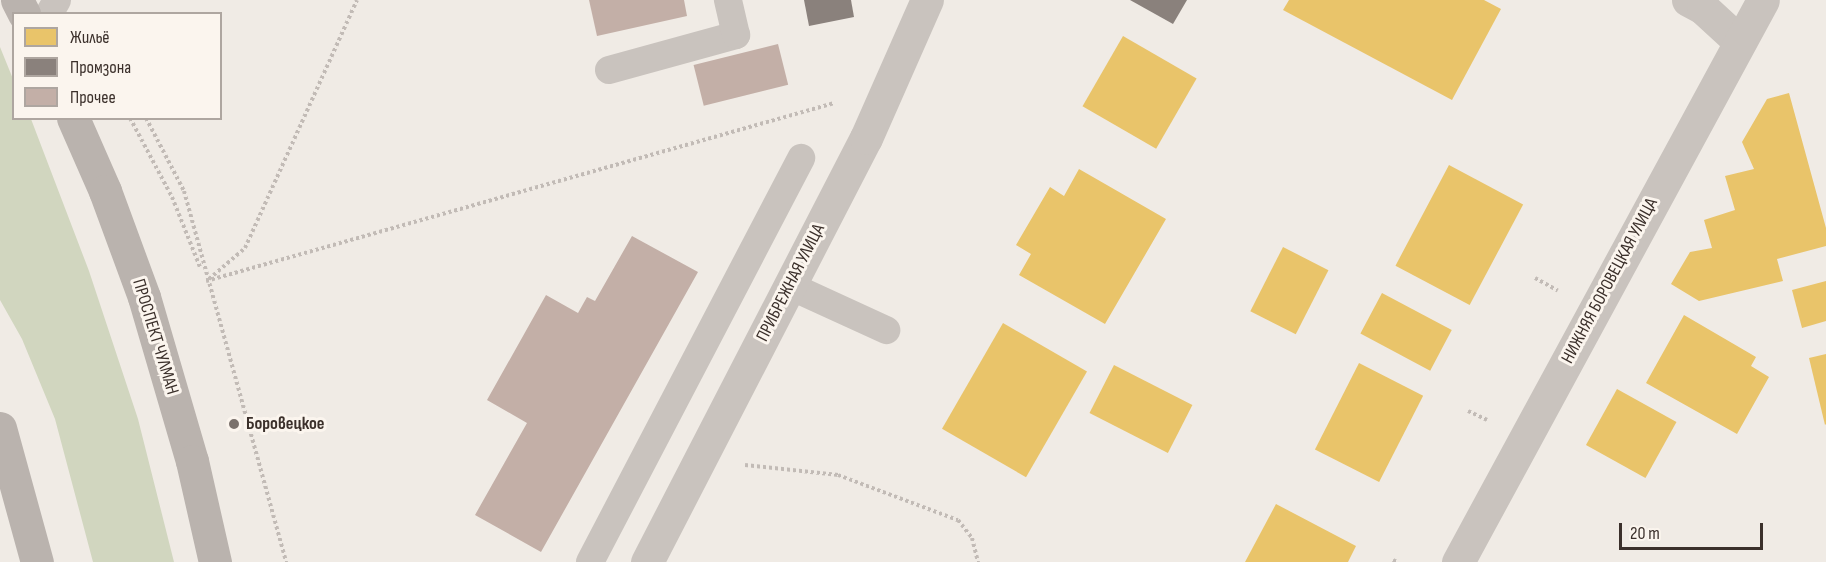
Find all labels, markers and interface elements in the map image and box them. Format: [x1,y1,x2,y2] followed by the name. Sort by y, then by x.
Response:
[12,12,222,120] legend
[70,27,110,48] text: Жильё
[70,57,131,78] text: Промзона
[70,87,116,108] text: Прочее
[1557,195,1663,367] street label: НИЖНЯЯ БОРОВЕЦКАЯ УЛИЦА
[752,221,830,345] street label: ПРИБРЕЖНАЯ УЛИЦА
[127,277,183,397] street label: ПРОСПЕКТ ЧУЛМАН
[246,413,325,435] place label: Боровецкое
[227,417,241,431] marker: Боровецкое
[1622,511,1766,549] scale bar
[1630,523,1660,544] text: 20 m

